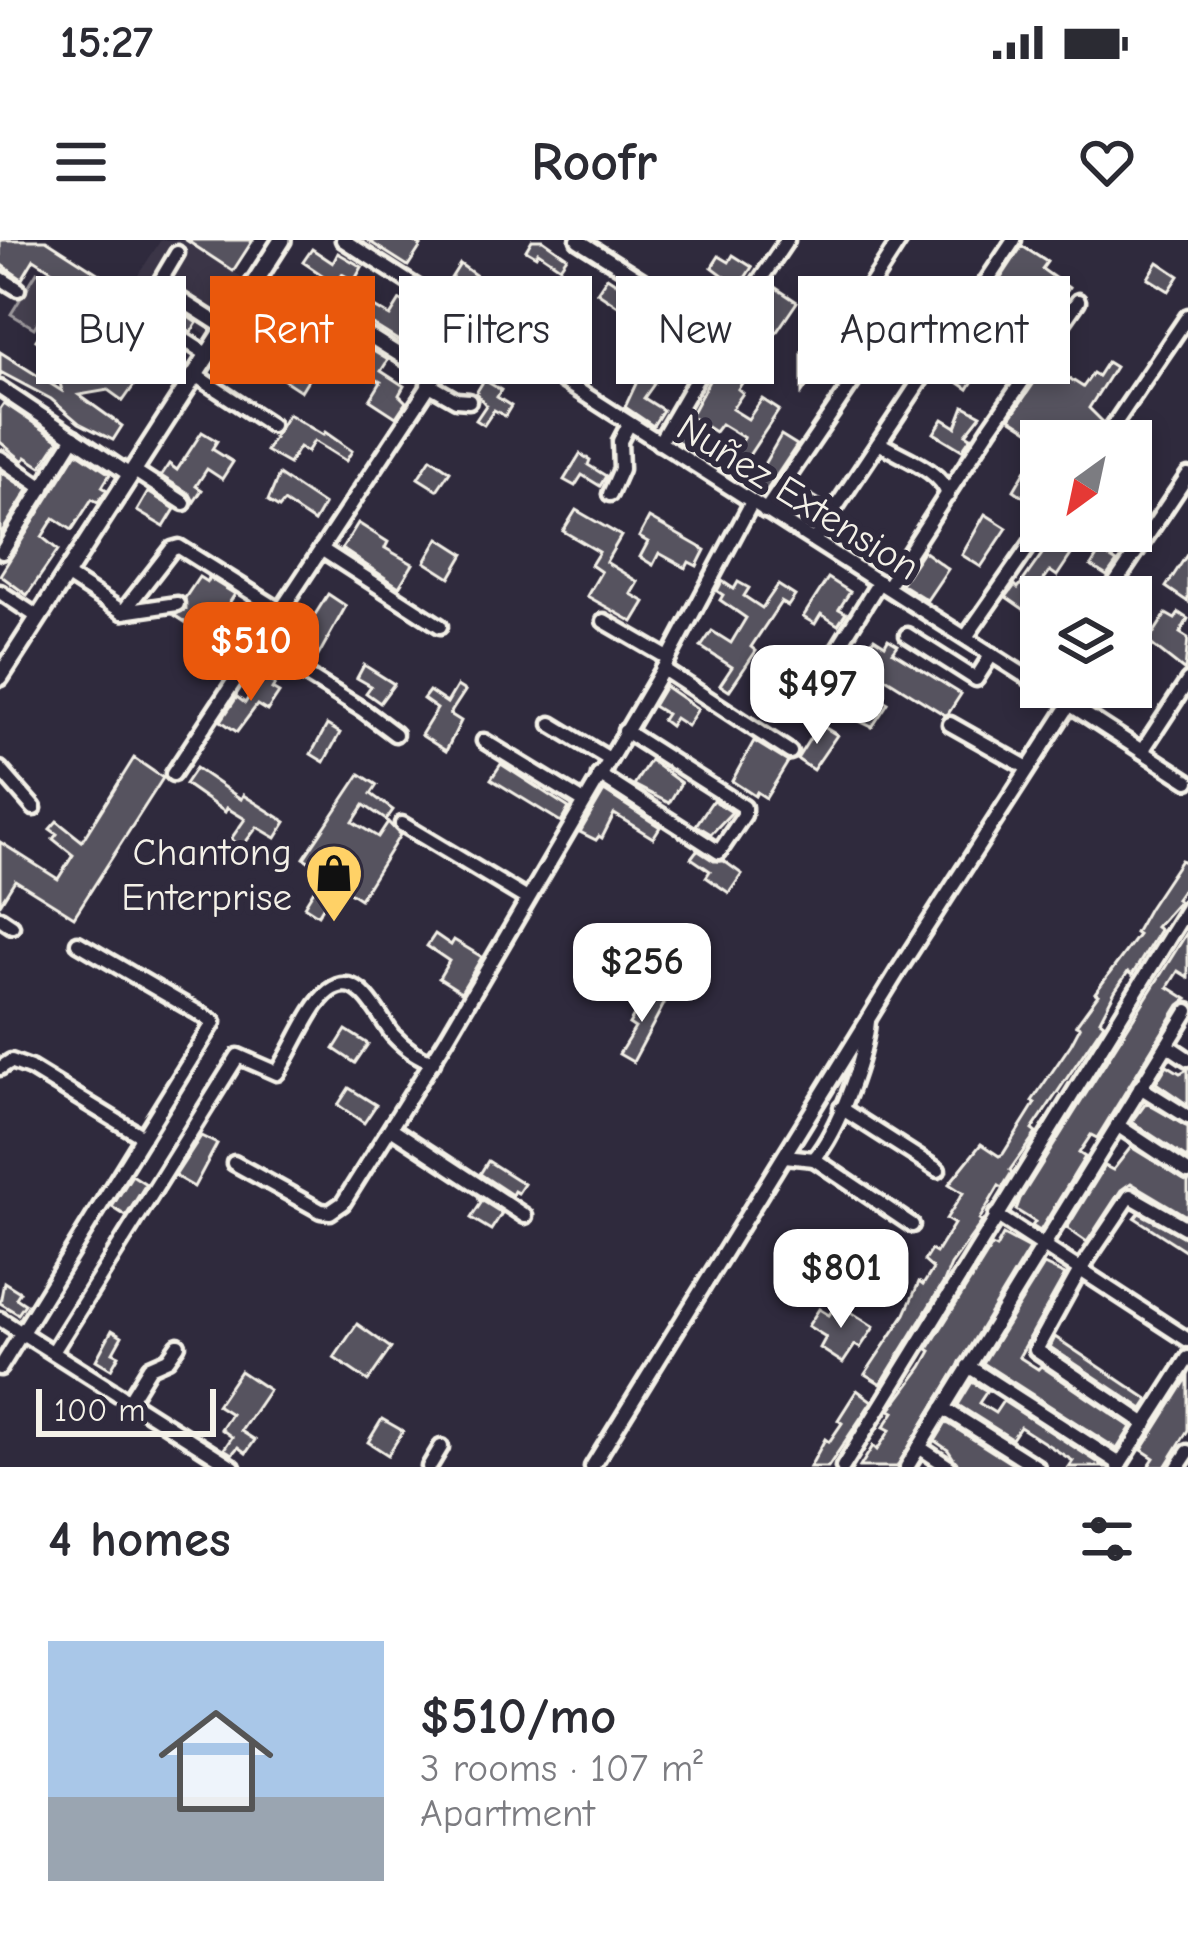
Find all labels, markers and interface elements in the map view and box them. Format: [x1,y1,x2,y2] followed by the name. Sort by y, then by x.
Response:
[60,16,153,68] text: 15:27
[48,129,114,195] icon: menu
[1074,129,1140,195] icon: heart
[531,131,657,194] text: Roofr
[36,276,186,384] chip: Buy
[210,276,375,384] chip: Rent
[399,276,592,384] chip: Filters
[616,276,774,384] chip: New
[798,276,1070,384] chip: Apartment
[669,405,928,590] street label: Nuñez Extension
[1020,420,1152,552] north arrow
[1020,420,1152,708] map controls
[1020,576,1152,708] button: layers
[180,602,322,704] pin: $510
[210,618,292,663] text: $510
[746,645,888,747] pin: $497
[777,661,857,706] text: $497
[121,830,292,920] place label: Chantong Enterprise
[303,842,365,924] shop icon: Chantong Enterprise
[571,923,713,1025] pin: $256
[600,939,684,984] text: $256
[770,1229,912,1331] pin: $801
[800,1245,882,1290] text: $801
[36,1383,216,1436] scale bar
[54,1391,146,1429] text: 100 m
[1074,1506,1140,1572] icon: filters
[48,1510,231,1569] text: 4 homes
[420,1687,616,1746] text: $510/mo
[144,1689,288,1833] icon: home
[420,1746,703,1791] text: 3 rooms · 107 m²
[420,1791,595,1836] text: Apartment

